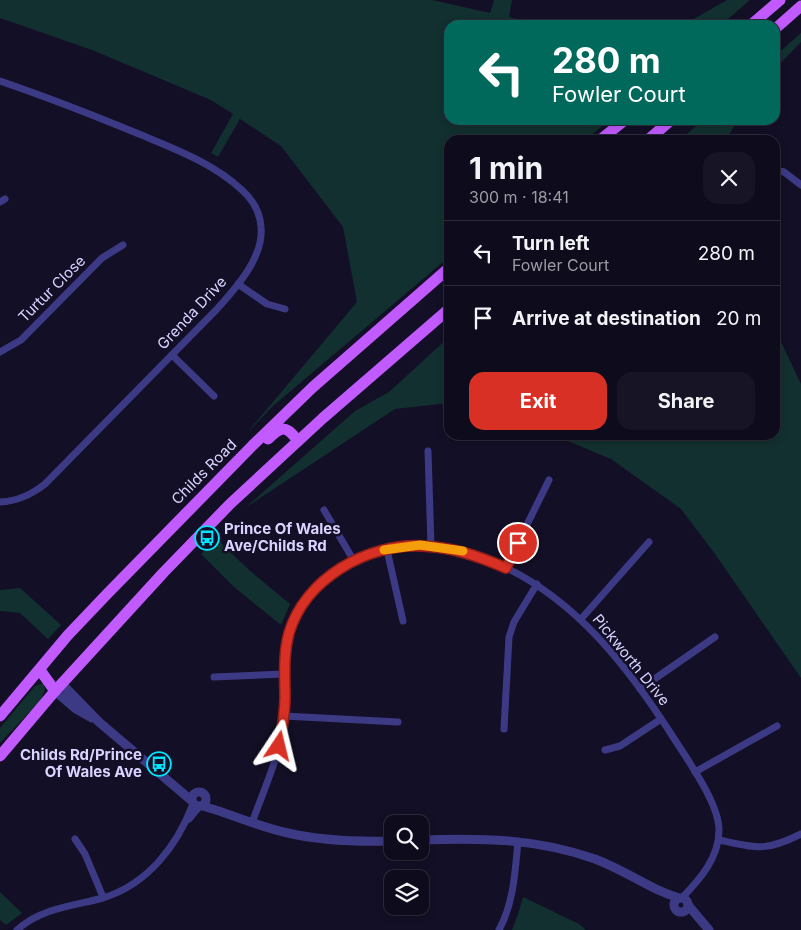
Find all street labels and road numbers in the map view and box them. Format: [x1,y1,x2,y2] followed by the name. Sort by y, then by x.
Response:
[14,251,89,326] street label: Turtur Close
[153,272,230,353] street label: Grenda Drive
[167,435,240,508] street label: Childs Road
[589,610,674,709] street label: Pickworth Drive

